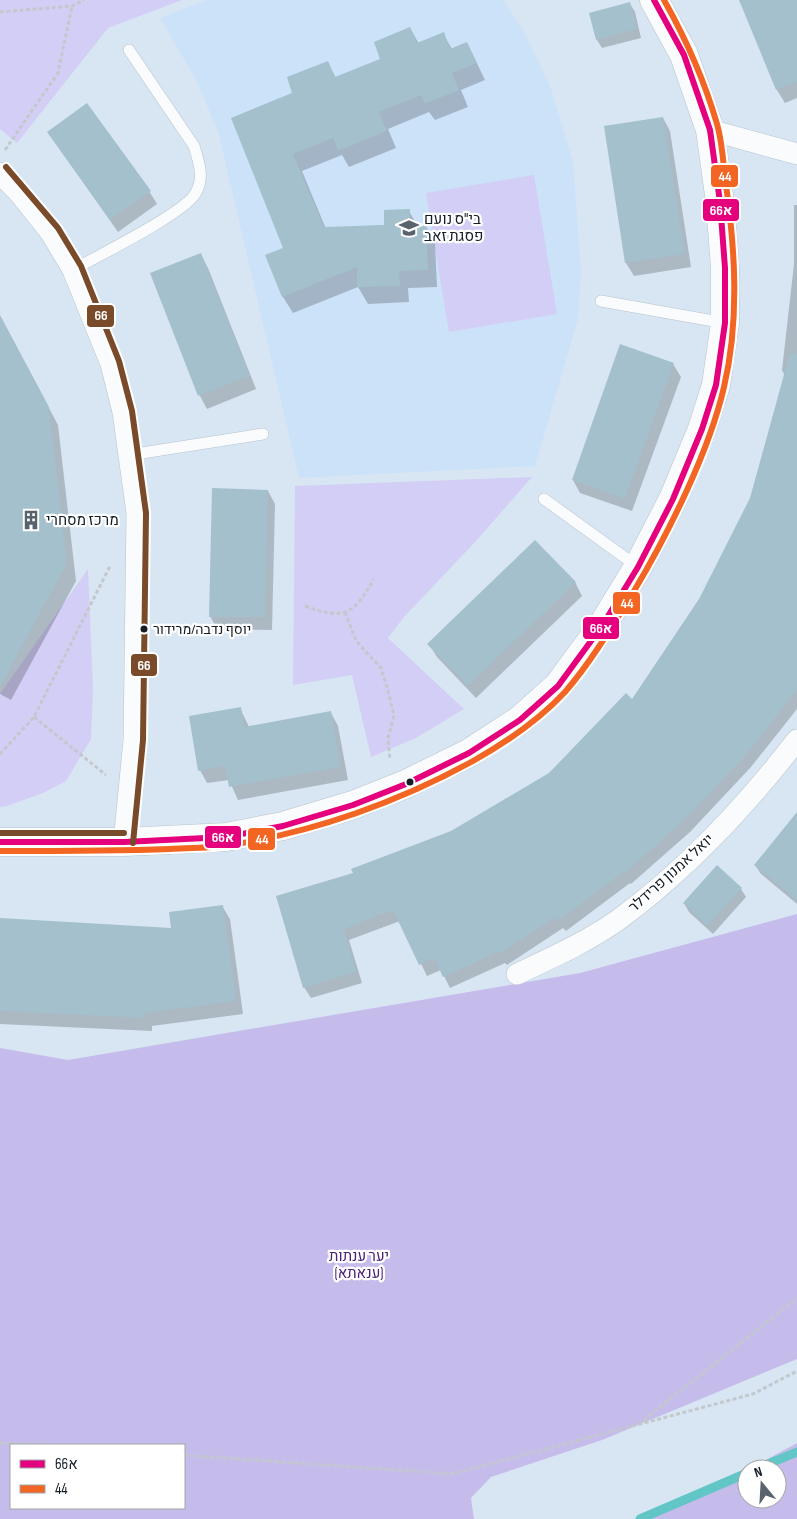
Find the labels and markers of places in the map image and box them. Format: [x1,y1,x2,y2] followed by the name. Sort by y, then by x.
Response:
[424,210,483,246] place label: בי"ס נועם פסגת זאב
[398,217,420,239] school or university icon: בי"ס נועם פסגת זאב
[20,509,42,531] building icon: מרכז מסחרי
[46,511,119,530] place label: מרכז מסחרי
[153,621,251,638] place label: יוסף נדבה/מרידור
[139,624,149,634] marker: יוסף נדבה/מרידור
[405,777,415,787] unlabelled marker

